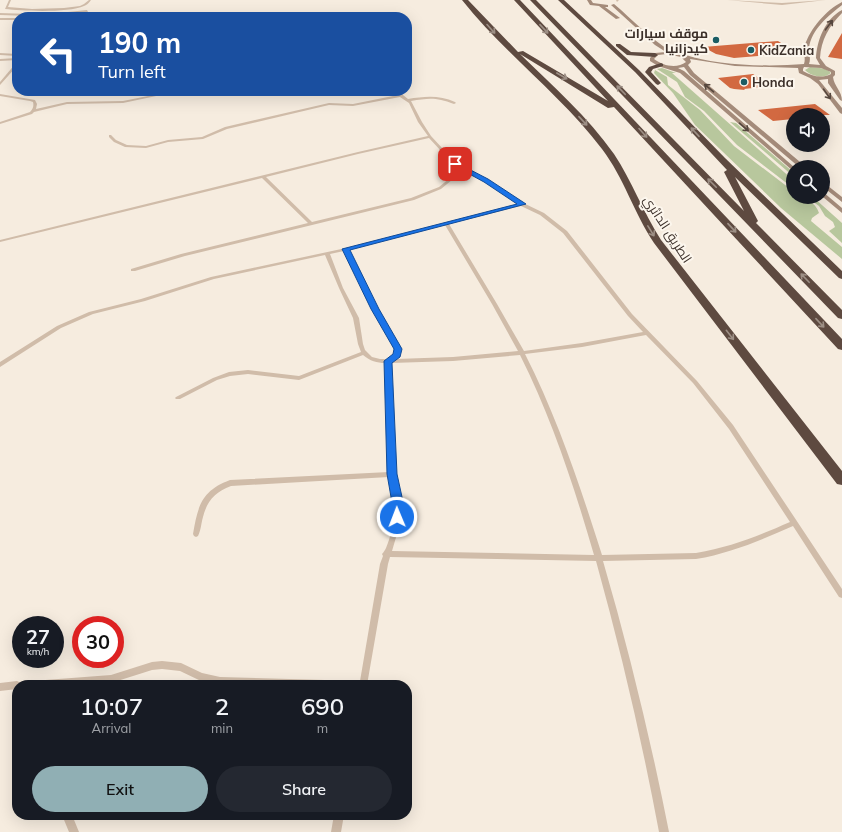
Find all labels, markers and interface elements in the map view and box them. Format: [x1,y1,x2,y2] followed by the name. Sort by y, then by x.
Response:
[825,20,833,31] one-way arrow
[539,23,548,33] one-way arrow
[487,24,496,34] one-way arrow
[98,25,181,60] text: 190 m
[625,25,708,57] place label: موقف سيارات كيدزانيا
[32,28,84,80] icon: left
[711,35,721,45] marker: موقف سيارات كيدزانيا
[759,42,814,58] place label: KidZania
[746,45,756,55] marker: KidZania
[98,60,166,83] text: Turn left
[556,73,568,81] one-way arrow
[752,74,794,90] place label: Honda
[739,77,749,87] marker: Honda
[703,83,714,92] one-way arrow
[616,85,626,95] one-way arrow
[823,88,831,99] one-way arrow
[786,108,830,204] map controls
[786,108,830,152] button: sound
[578,116,587,126] one-way arrow
[739,122,749,131] one-way arrow
[690,127,700,137] one-way arrow
[638,128,648,138] one-way arrow
[438,147,472,181] pin
[444,153,466,175] icon: arrive
[786,160,830,204] button: search
[707,178,717,188] one-way arrow
[638,192,696,267] street label: الطريق الدائري
[727,223,736,233] one-way arrow
[647,225,655,236] one-way arrow
[800,273,810,283] one-way arrow
[816,318,825,328] one-way arrow
[725,329,734,340] one-way arrow
[376,496,418,538] position arrow
[72,616,124,668] speed limit sign: 30
[26,624,50,649] text: 27
[27,645,49,658] text: km/h
[80,691,143,721] text: 10:07
[215,691,229,721] text: 2
[301,691,344,721] text: 690
[92,720,131,736] text: Arrival
[211,720,233,736] text: min
[317,720,328,736] text: m
[32,766,208,812] button: Exit
[216,766,392,812] button: Share

